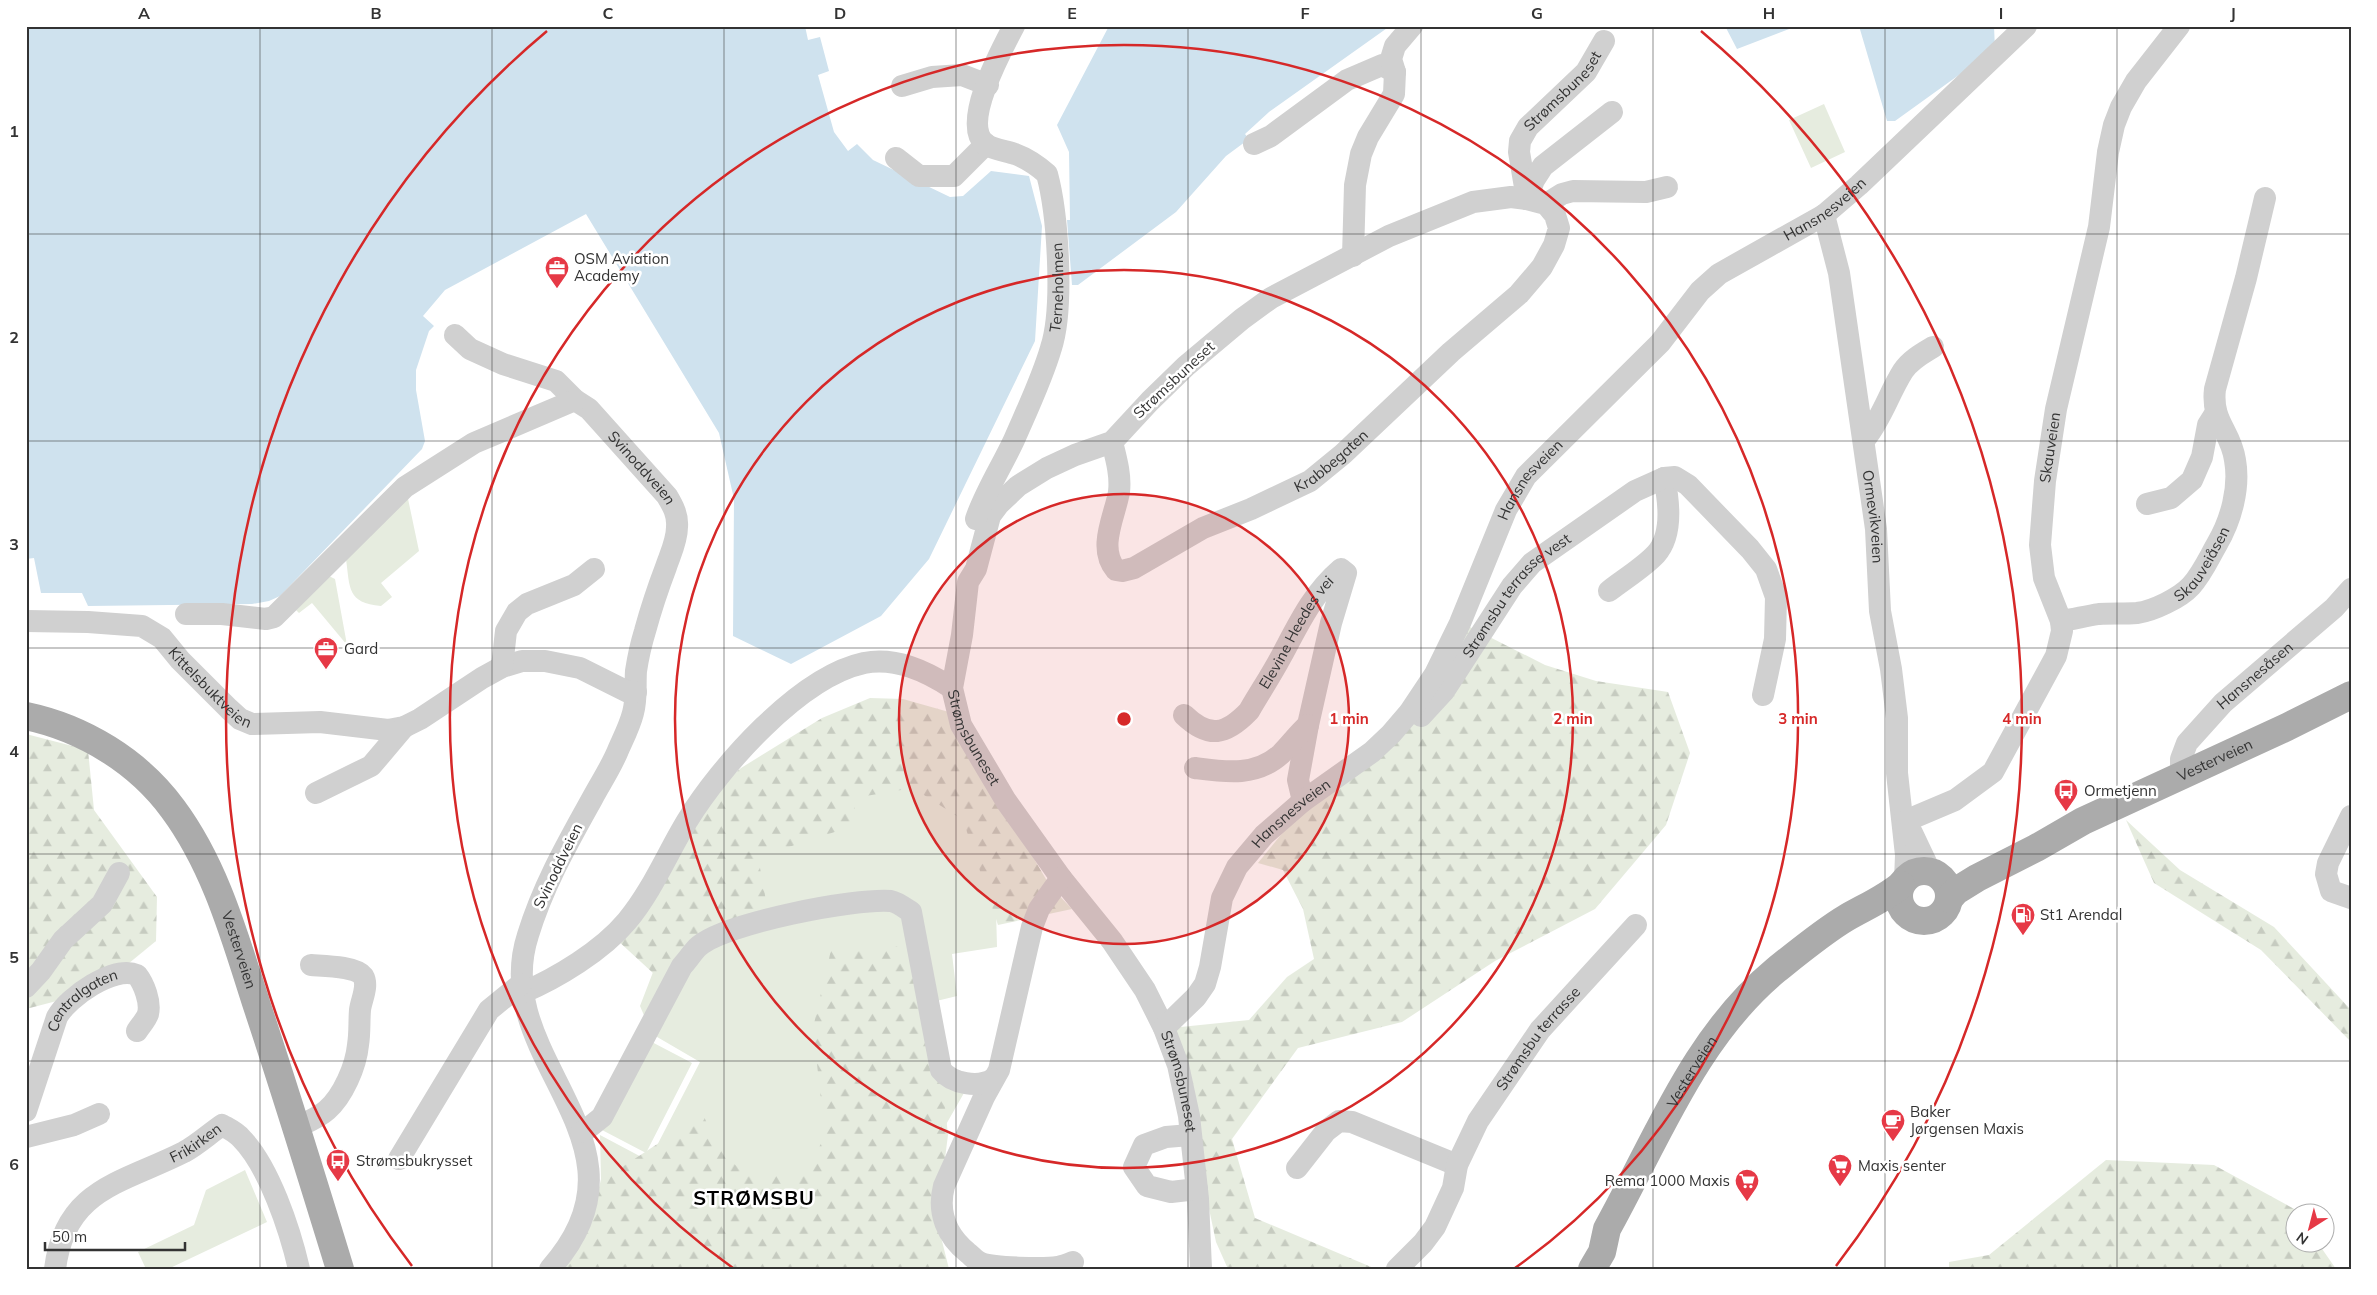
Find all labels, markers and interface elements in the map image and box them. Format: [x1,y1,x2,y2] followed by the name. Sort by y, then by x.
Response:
[138,3,150,23] text: A
[370,3,382,23] text: B
[603,3,614,23] text: C
[834,3,846,23] text: D
[1067,3,1077,23] text: E
[1300,3,1310,23] text: F
[1531,3,1543,23] text: G
[1763,3,1775,23] text: H
[1999,3,2003,23] text: I
[2230,3,2236,23] text: J
[1520,47,1605,135] street label: Strømsbuneset
[9,121,19,141] text: 1
[1780,173,1870,245] street label: Hansnesveien
[1045,242,1067,334] street label: Terneholmen
[574,249,669,285] place label: OSM Aviation Academy
[544,255,570,289] office icon: OSM Aviation Academy
[9,327,19,347] text: 2
[1129,337,1218,422] street label: Strømsbuneset
[2035,411,2064,484] street label: Skauveien
[1291,425,1372,496] street label: Krabbegaten
[604,427,680,508] street label: Svinoddveien
[1493,435,1566,523] street label: Hansnesveien
[1859,469,1888,564] street label: Ormevikveien
[2170,523,2233,606] street label: Skauveiåsen
[1458,529,1574,661] street label: Strømsbu terrasse vest
[9,534,19,554] text: 3
[1255,572,1337,692] street label: Elevine Heedes vei
[313,636,339,670] office icon: Gard
[2213,637,2297,713] street label: Hansnesåsen
[344,639,378,658] place label: Gard
[164,643,255,732] street label: Kittelsbuktveien
[944,688,1005,789] street label: Strømsbuneset
[1329,709,1369,728] text: 1 min
[1553,709,1593,728] text: 2 min
[1778,709,1818,728] text: 3 min
[2002,709,2042,728] text: 4 min
[1115,710,1133,728] centre of rings
[2174,734,2255,785] street label: Vesterveien
[9,741,19,761] text: 4
[1247,775,1334,852] street label: Hansnesveien
[2053,778,2079,812] bus stop icon: Ormetjenn
[2084,781,2157,800] place label: Ormetjenn
[529,820,586,912] street label: Svinoddveien
[2010,902,2036,936] fuel station icon: St1 Arendal
[2040,905,2122,924] place label: St1 Arendal
[217,908,261,991] street label: Vesterveien
[9,947,19,967] text: 5
[43,965,120,1034] street label: Centralgaten
[1492,982,1584,1094] street label: Strømsbu terrasse
[1157,1028,1201,1133] street label: Strømsbuneset
[1662,1032,1721,1111] street label: Vesterveien
[1910,1102,2024,1138] place label: Baker Jørgensen Maxis
[1880,1108,1906,1142] cafe icon: Baker Jørgensen Maxis
[166,1119,225,1167] street label: Frikirken
[325,1148,351,1182] bus stop icon: Strømsbukrysset
[356,1151,472,1170] place label: Strømsbukrysset
[1827,1153,1853,1187] supermarket icon: Maxis senter
[9,1154,19,1174] text: 6
[1858,1156,1947,1175] place label: Maxis senter
[1734,1168,1760,1202] supermarket icon: Rema 1000 Maxis
[1605,1171,1730,1190] place label: Rema 1000 Maxis
[693,1185,815,1210] district label: STRØMSBU
[2284,1202,2334,1252] north arrow
[45,1220,185,1252] scale bar
[52,1227,87,1246] text: 50 m
[2293,1228,2312,1249] text: N

